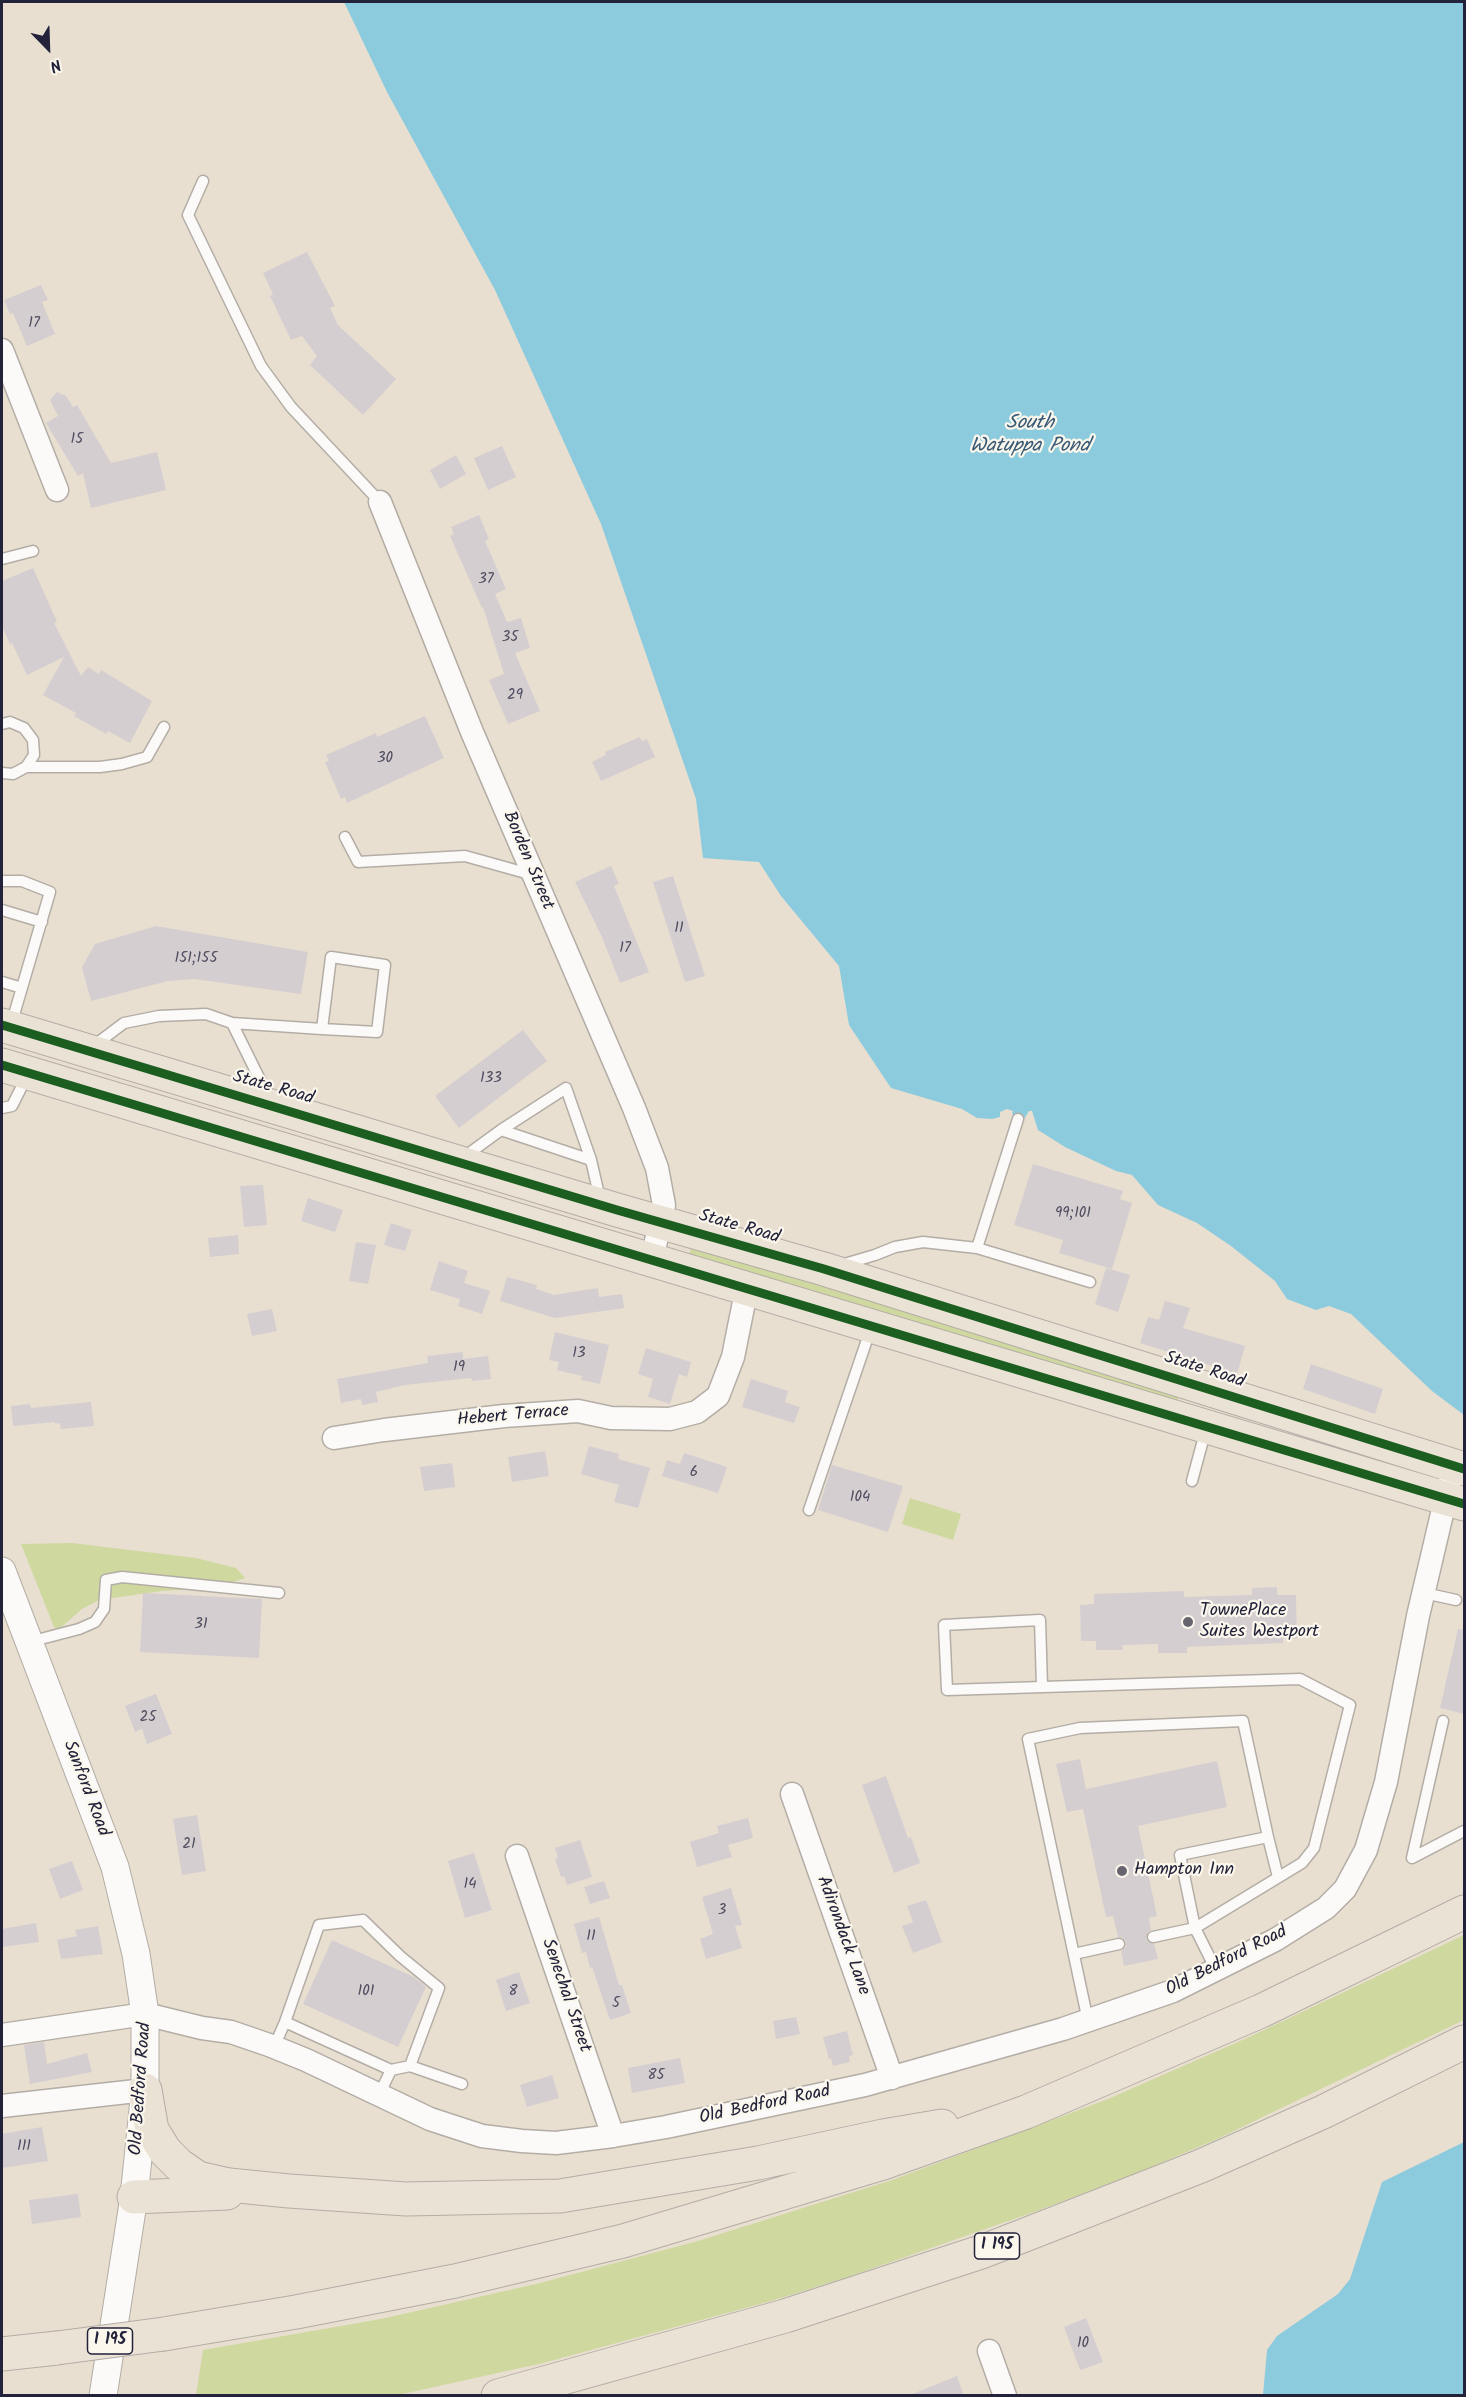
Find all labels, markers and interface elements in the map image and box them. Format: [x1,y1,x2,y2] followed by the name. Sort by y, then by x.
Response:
[18,18,78,78] north arrow
[46,52,65,79] text: N
[28,315,40,333] house number: 17
[970,413,1090,460] water label: South Watuppa Pond
[71,431,83,449] house number: 15
[478,571,494,589] house number: 37
[502,629,518,647] house number: 35
[507,687,523,705] house number: 29
[377,750,393,768] house number: 30
[497,808,557,914] street label: Borden Street
[674,920,684,938] house number: 11
[619,940,631,958] house number: 17
[175,950,217,968] house number: 151;155
[230,1067,316,1111] street label: State Road
[480,1070,502,1088] house number: 133
[1055,1205,1091,1223] house number: 99;101
[696,1206,782,1250] street label: State Road
[572,1345,586,1363] house number: 13
[1161,1348,1247,1394] street label: State Road
[453,1359,465,1377] house number: 19
[456,1401,570,1433] street label: Hebert Terrace
[690,1464,698,1482] house number: 6
[850,1489,870,1507] house number: 104
[1200,1601,1319,1644] place label: TownePlace Suites Westport
[1181,1615,1195,1629] marker: TownePlace Suites Westport
[194,1616,208,1634] house number: 31
[140,1709,156,1727] house number: 25
[57,1738,113,1840] street label: Sanford Road
[182,1836,196,1854] house number: 21
[1134,1860,1234,1882] place label: Hampton Inn
[1115,1864,1129,1878] marker: Hampton Inn
[810,1874,874,1998] street label: Adirondack Lane
[464,1876,476,1894] house number: 14
[718,1902,726,1920] house number: 3
[1163,1922,1291,2002] street label: Old Bedford Road
[586,1928,596,1946] house number: 11
[535,1936,595,2056] street label: Senechal Street
[358,1983,374,2001] house number: 101
[508,1983,518,2001] house number: 8
[612,1995,620,2013] house number: 5
[127,2022,157,2156] street label: Old Bedford Road
[647,2067,665,2085] house number: 85
[698,2082,832,2130] street label: Old Bedford Road
[17,2138,31,2156] house number: 111
[974,2233,1020,2259] road number: I 195
[88,2328,132,2354] road number: I 195
[1077,2335,1089,2353] house number: 10

